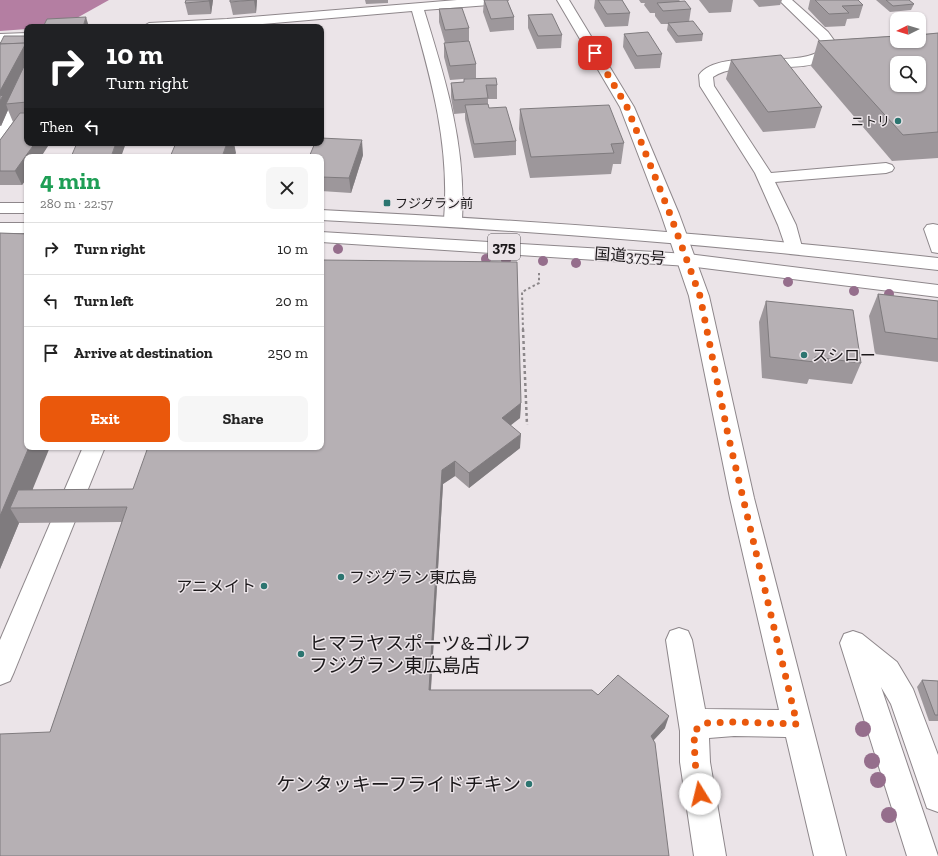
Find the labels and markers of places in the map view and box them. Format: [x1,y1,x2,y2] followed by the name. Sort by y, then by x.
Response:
[578,36,612,70] pin
[851,114,890,129] place label: ニトリ
[893,116,903,126] marker: ニトリ
[395,196,473,211] place label: フジグラン前
[382,198,392,208] marker: フジグラン前
[812,346,876,365] place label: スシロー
[799,350,809,360] marker: スシロー
[349,568,477,587] place label: フジグラン東広島
[336,572,346,582] marker: フジグラン東広島
[176,577,256,596] place label: アニメイト
[259,581,269,591] marker: アニメイト
[309,632,532,677] place label: ヒマラヤスポーツ&ゴルフ フジグラン東広島店
[296,649,306,659] marker: ヒマラヤスポーツ&ゴルフ フジグラン東広島店
[276,773,521,796] place label: ケンタッキーフライドチキン
[524,779,534,789] marker: ケンタッキーフライドチキン

